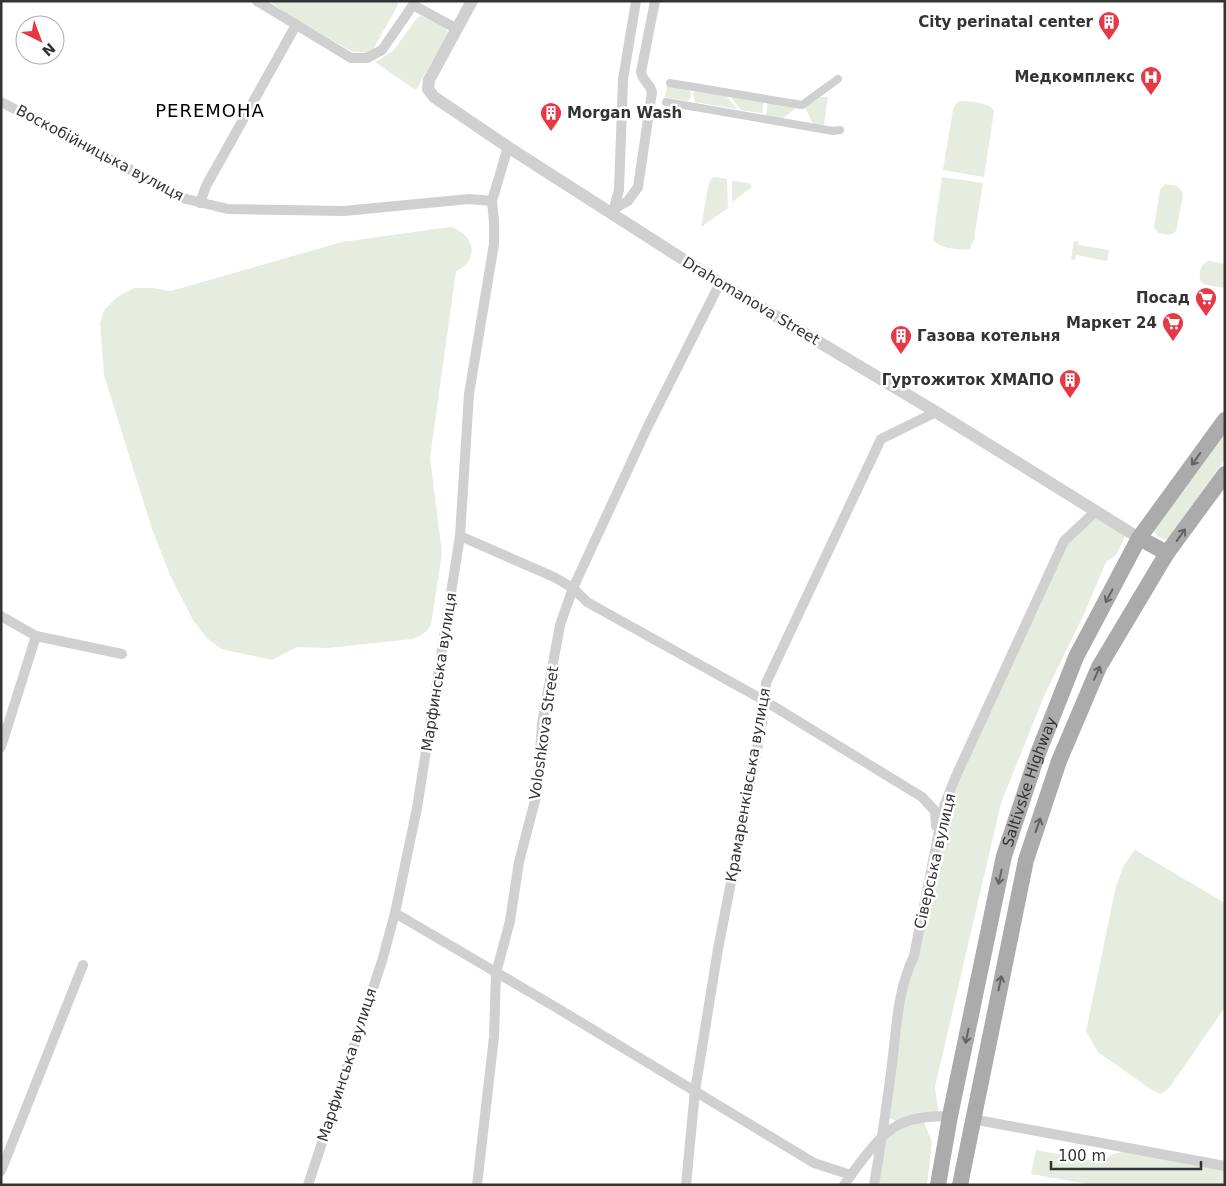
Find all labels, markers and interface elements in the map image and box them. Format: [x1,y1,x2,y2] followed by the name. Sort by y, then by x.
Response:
[1097,10,1121,41] building icon: City perinatal center
[918,13,1094,31] place label: City perinatal center
[15,15,65,65] north arrow
[39,40,58,60] text: N
[1139,65,1163,96] hospital icon: Медкомплекс
[1014,68,1135,86] place label: Медкомплекс
[155,100,265,121] district label: PEREMOHA
[13,101,187,205] street label: Воскобійницька вулиця
[539,101,563,132] building icon: Morgan Wash
[567,104,682,122] place label: Morgan Wash
[679,253,823,349] street label: Drahomanova Street
[1194,286,1218,317] supermarket icon: Посад
[1136,289,1190,307] place label: Посад
[1161,311,1185,342] supermarket icon: Маркет 24
[1066,314,1157,332] place label: Маркет 24
[889,324,913,355] building icon: Газова котельня
[917,327,1060,345] place label: Газова котельня
[1058,368,1082,399] building icon: Гуртожиток ХМАПО
[882,371,1054,389] place label: Гуртожиток ХМАПО
[1191,452,1201,466] one-way arrow
[1176,528,1186,542] one-way arrow
[1103,588,1113,603] one-way arrow
[418,591,460,753] street label: Марфинська вулиця
[526,665,562,801] street label: Voloshkova Street
[1092,666,1102,681] one-way arrow
[722,686,774,884] street label: Крамаренківська вулиця
[999,714,1061,849] street label: Saltivske Highway
[911,791,959,931] street label: Сіверська вулиця
[1033,817,1043,833] one-way arrow
[995,869,1004,885] one-way arrow
[996,975,1005,991] one-way arrow
[314,986,380,1144] street label: Марфинська вулиця
[961,1028,971,1044] one-way arrow
[1051,1138,1201,1170] scale bar
[1058,1147,1106,1165] text: 100 m

